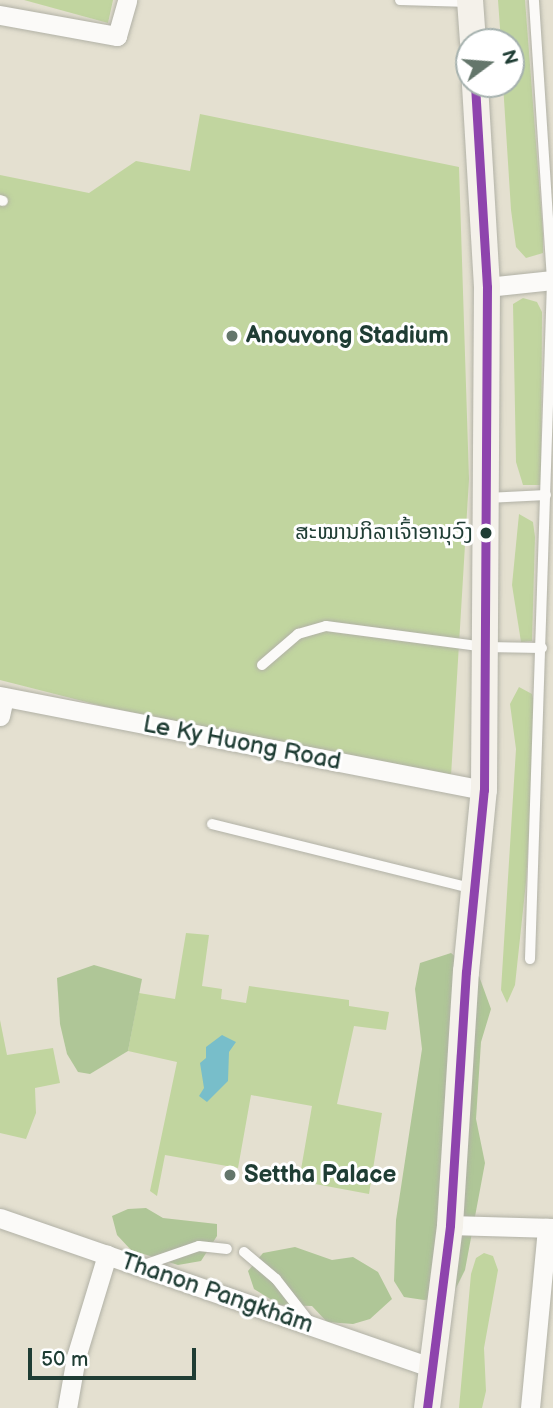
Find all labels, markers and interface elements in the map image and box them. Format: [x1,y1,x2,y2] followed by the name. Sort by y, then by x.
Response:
[455,28,525,98] north arrow
[496,48,522,68] text: N
[246,322,449,350] place label: Anouvong Stadium
[224,328,240,344] marker: Anouvong Stadium
[295,520,473,546] place label: ສະໝານກິລາເຈົ້າອານຸວົງ
[479,526,493,540] marker: ສະໝານກິລາເຈົ້າອານຸວົງ
[140,710,344,776] street label: Le Ky Huong Road
[244,1161,396,1189] place label: Settha Palace
[222,1167,238,1183] marker: Settha Palace
[117,1247,317,1339] street label: Thanon Pangkhām
[32,1334,200,1378] scale bar
[41,1347,88,1372] text: 50 m

